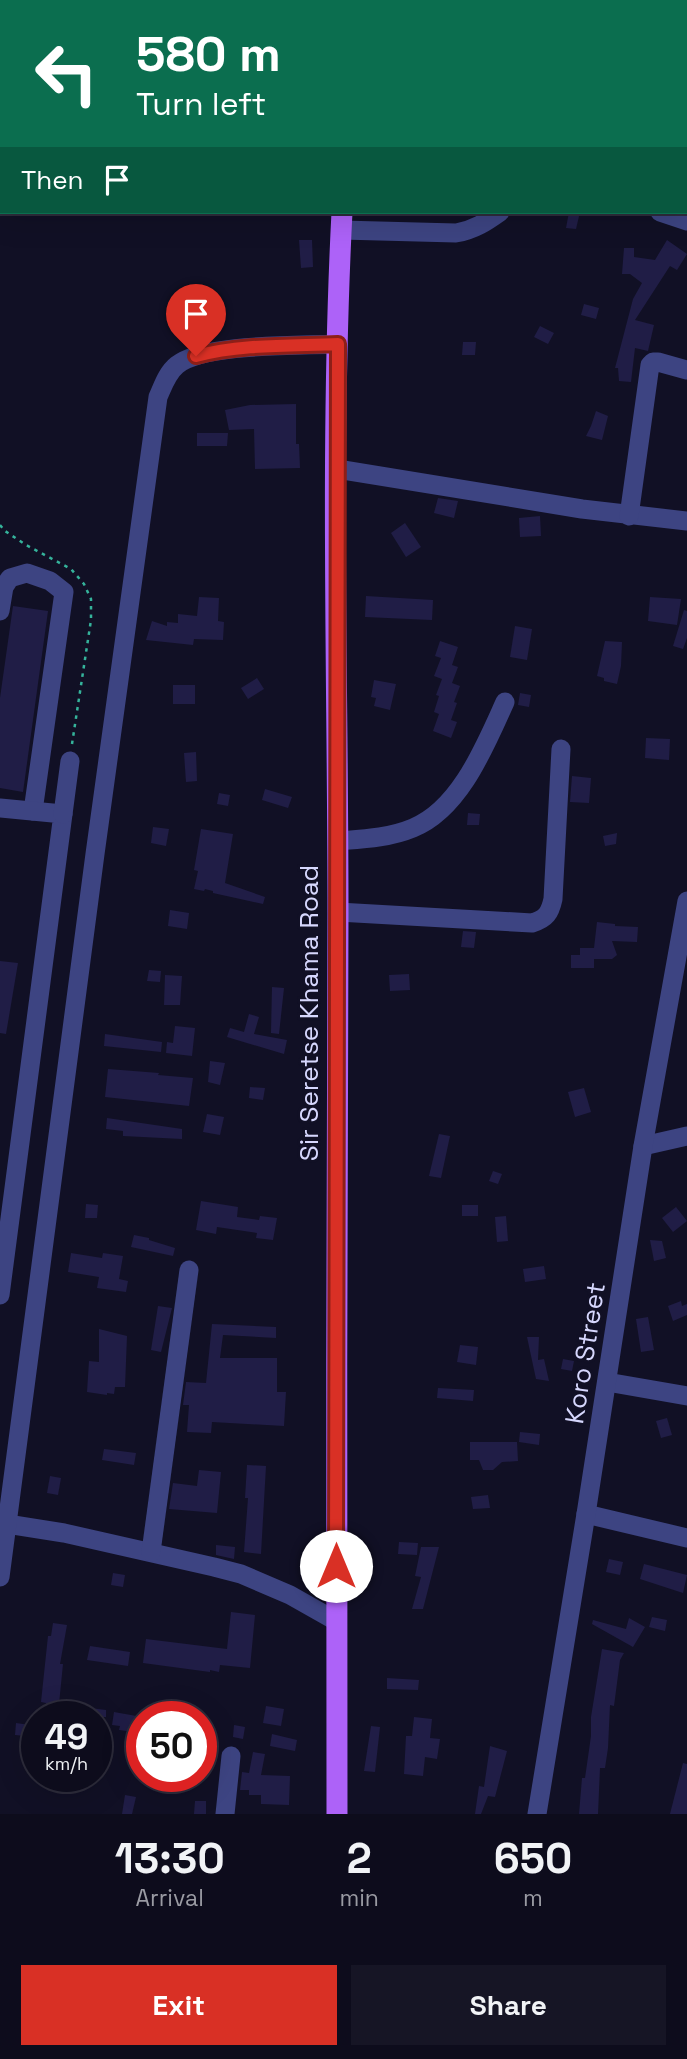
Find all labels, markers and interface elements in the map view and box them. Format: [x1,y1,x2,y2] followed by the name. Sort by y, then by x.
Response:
[136,23,281,85] text: 580 m
[21,28,112,119] icon: left
[136,84,266,124] text: Turn left
[98,161,136,199] icon: arrive
[21,163,84,197] text: Then
[166,284,226,356] pin
[177,295,215,333] icon: arrive
[292,865,326,1161] street label: Sir Seretse Khama Road
[557,1280,613,1426] street label: Koro Street
[299,1529,373,1603] position arrow
[126,1701,217,1792] speed limit sign: 50
[45,1715,88,1759] text: 49
[45,1752,88,1775] text: km/h
[115,1832,225,1885] text: 13:30
[347,1832,372,1885] text: 2
[494,1832,572,1885] text: 650
[136,1883,204,1913] text: Arrival
[339,1883,379,1913] text: min
[523,1883,543,1913] text: m
[21,1965,337,2045] button: Exit
[351,1965,666,2045] button: Share

